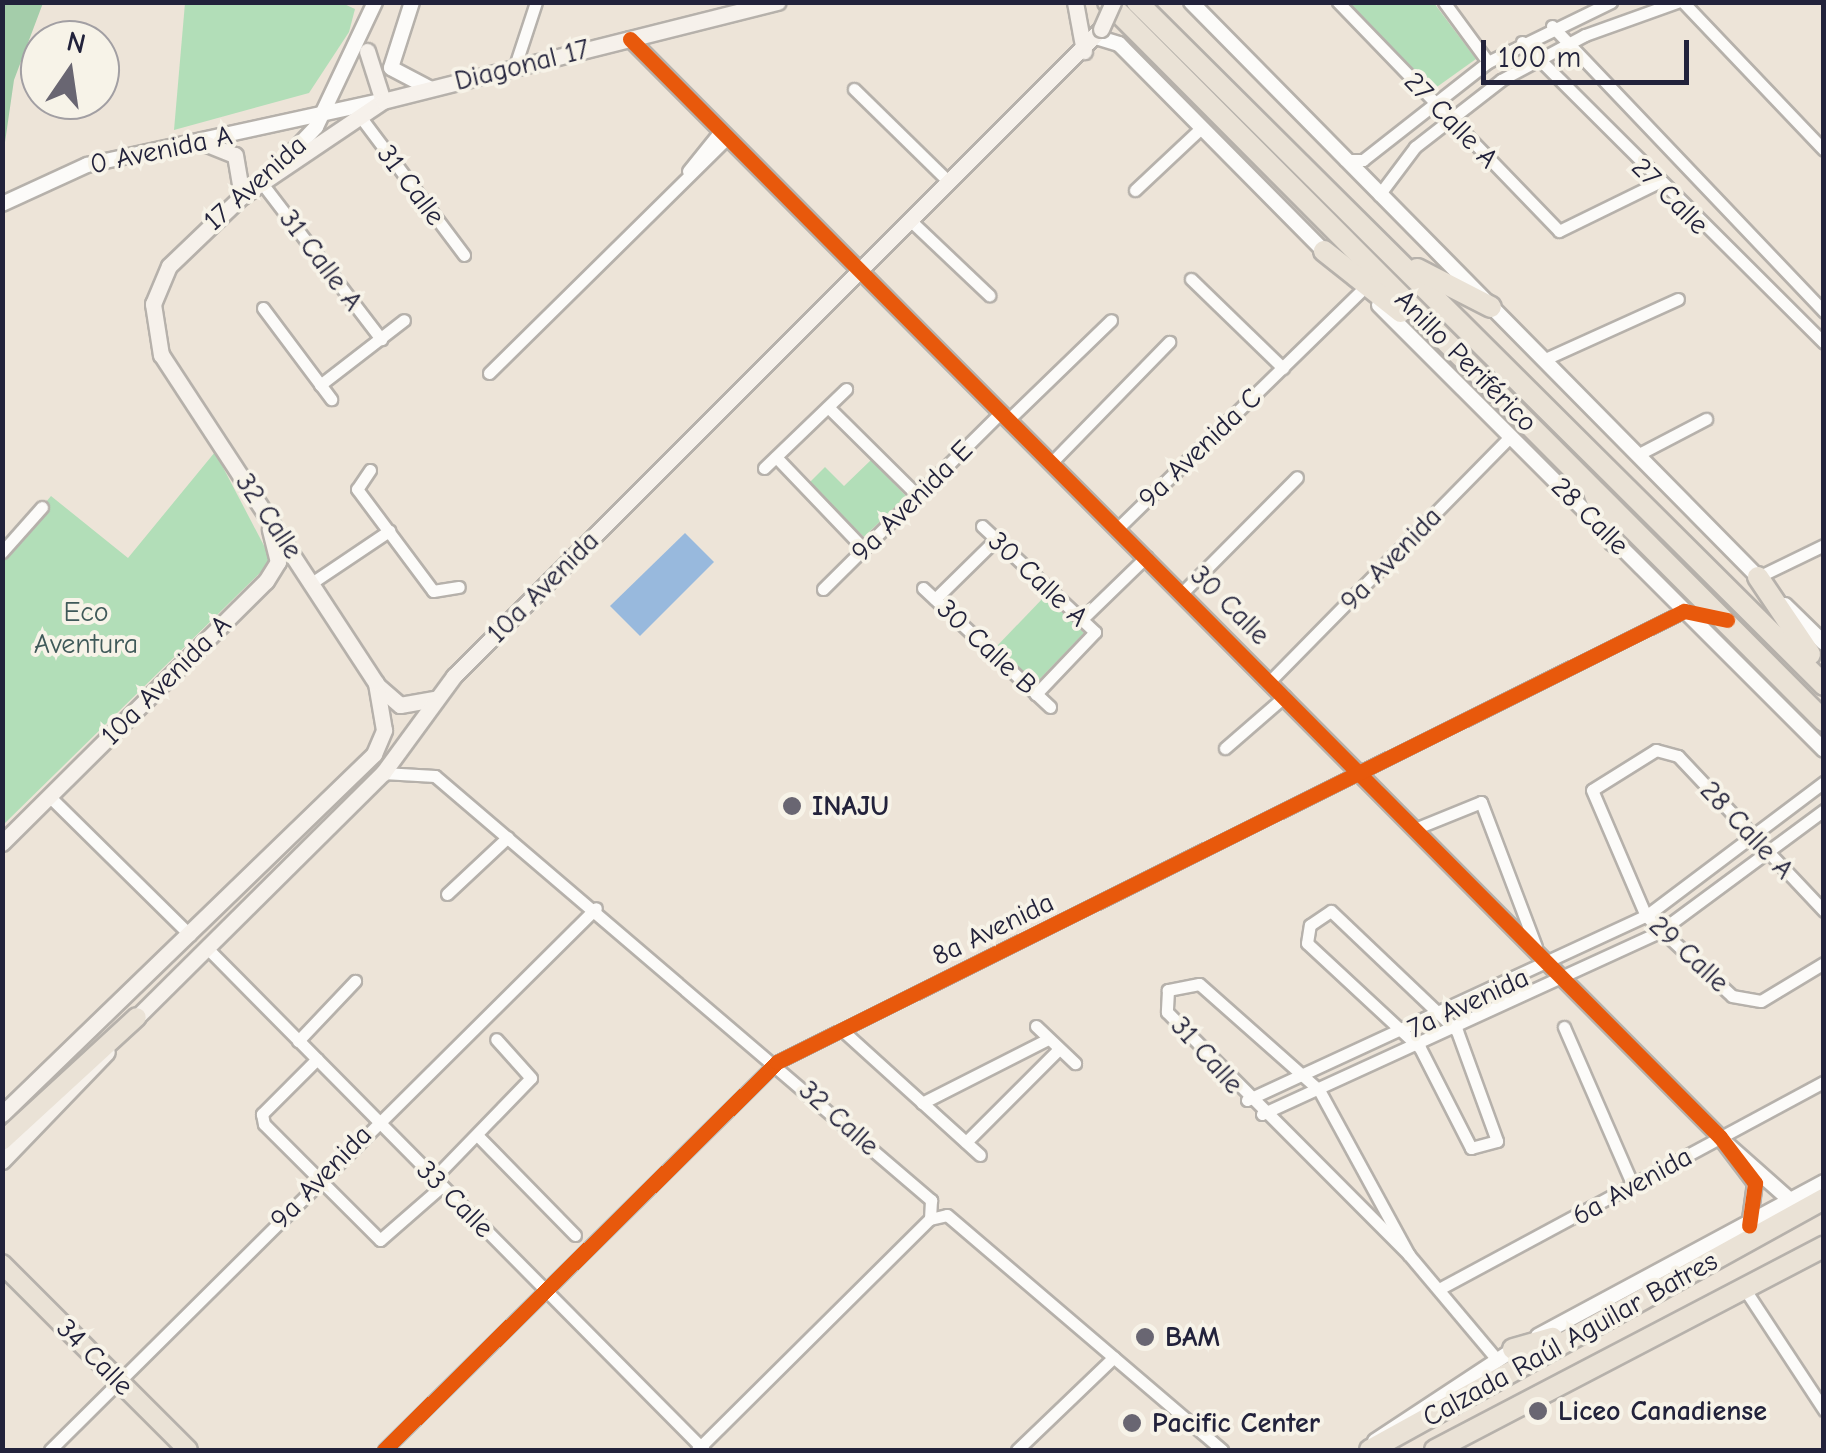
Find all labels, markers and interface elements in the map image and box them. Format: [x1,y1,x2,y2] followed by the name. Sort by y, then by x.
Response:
[20,20,120,120] north arrow
[1486,20,1694,82] scale bar
[64,25,89,60] text: N
[451,32,593,98] street label: Diagonal 17
[1498,40,1581,75] text: 100 m
[1397,65,1505,175] street label: 27 Calle A
[87,119,235,181] street label: 0 Avenida A
[197,128,313,238] street label: 17 Avenida
[370,138,452,232] street label: 31 Calle
[1624,150,1716,242] street label: 27 Calle
[272,203,370,317] street label: 31 Calle A
[1388,283,1544,439] street label: Anillo Periférico
[1132,381,1268,515] street label: 9a Avenida C
[844,433,980,569] street label: 9a Avenida E
[228,467,310,565] street label: 32 Calle
[1544,470,1636,562] street label: 28 Calle
[1333,500,1449,618] street label: 9a Avenida
[480,524,606,650] street label: 10a Avenida
[981,524,1095,634] street label: 30 Calle A
[1183,558,1277,652] street label: 30 Calle
[930,592,1044,702] street label: 30 Calle B
[34,595,138,661] park label: Eco Aventura
[94,608,238,752] street label: 10a Avenida A
[1693,774,1801,886] street label: 28 Calle A
[812,789,889,823] place label: INAJU
[781,795,803,817] marker: INAJU
[927,885,1059,973] street label: 8a Avenida
[1642,909,1736,999] street label: 29 Calle
[1402,960,1534,1046] street label: 7a Avenida
[1164,1009,1250,1101] street label: 31 Calle
[792,1073,886,1163] street label: 32 Calle
[263,1118,379,1236] street label: 9a Avenida
[1566,1139,1698,1233] street label: 6a Avenida
[409,1153,501,1245] street label: 33 Calle
[1417,1244,1723,1434] street label: Calzada Raúl Aguilar Batres
[50,1312,140,1402] street label: 34 Calle
[1165,1320,1220,1354] place label: BAM
[1134,1326,1156,1348] marker: BAM
[1558,1394,1767,1428] place label: Liceo Canadiense
[1527,1400,1549,1422] marker: Liceo Canadiense
[1152,1406,1320,1440] place label: Pacific Center
[1121,1412,1143,1434] marker: Pacific Center

